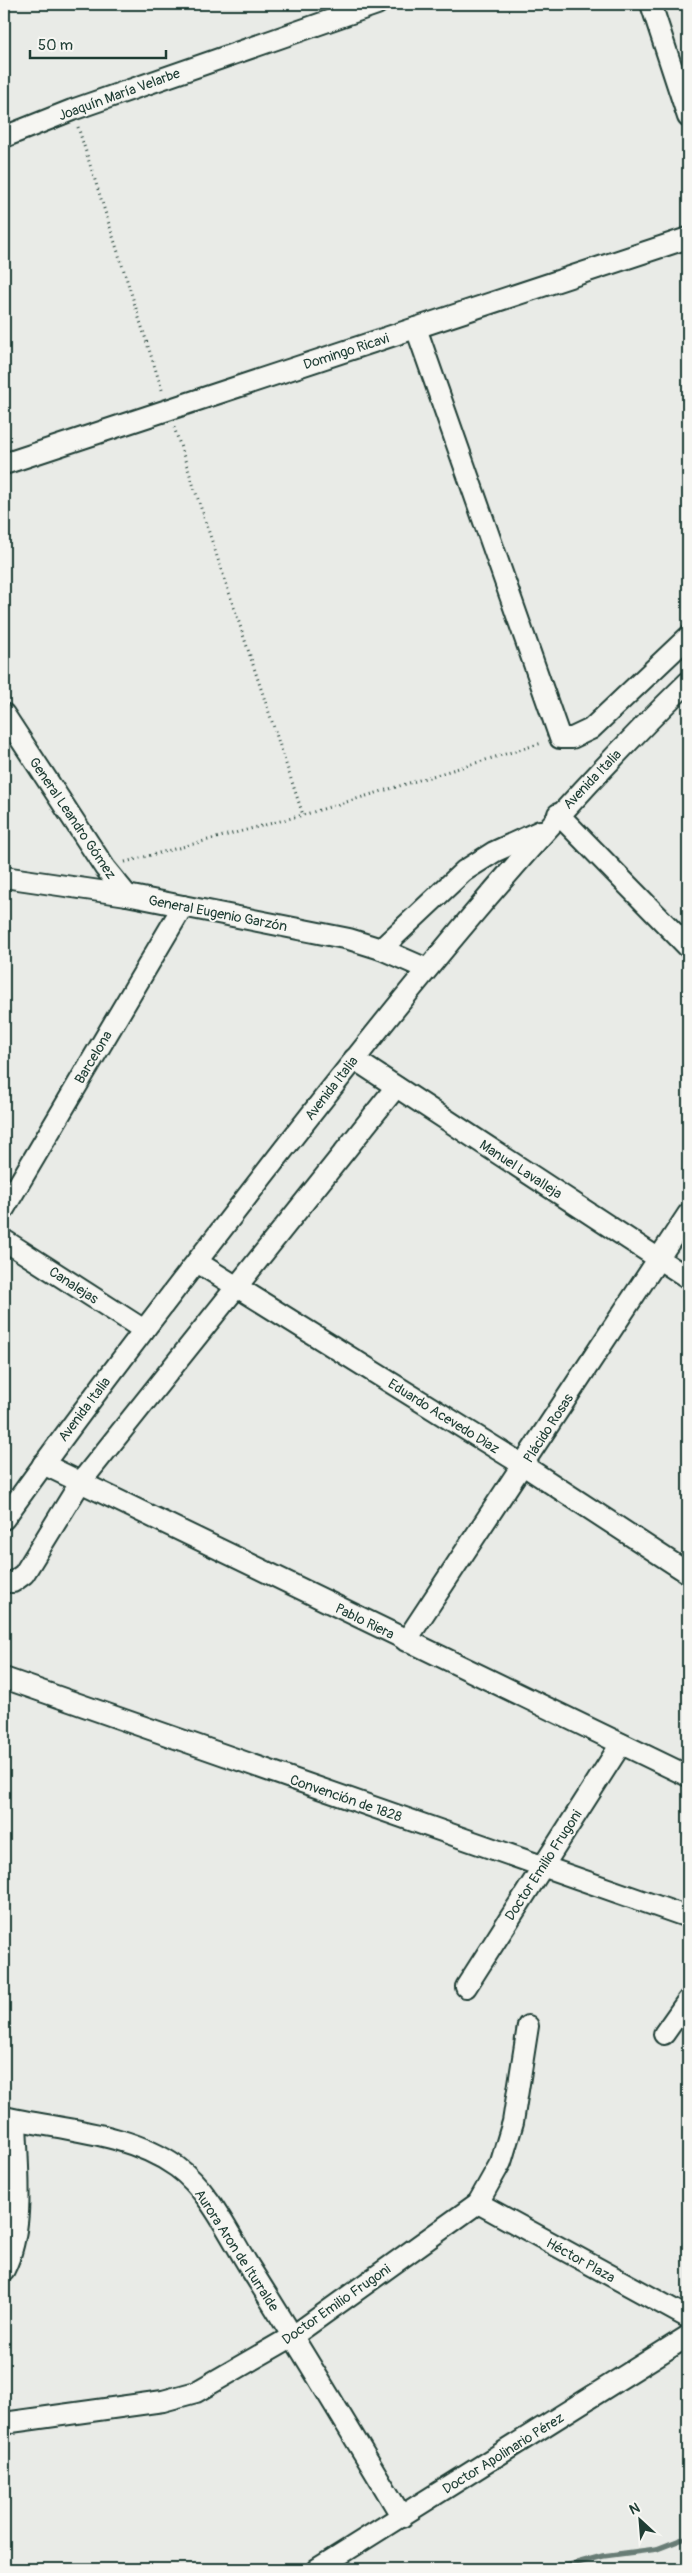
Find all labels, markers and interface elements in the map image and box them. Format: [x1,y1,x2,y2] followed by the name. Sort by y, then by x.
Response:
[30,28,166,60] scale bar
[38,36,73,55] text: 50 m
[56,65,182,124] street label: Joaquín María Velarbe
[301,329,392,373] street label: Domingo Ricavi
[560,746,625,813] street label: Avenida Italia
[26,754,120,882] street label: General Leandro Gómez
[147,892,289,935] street label: General Eugenio Garzón
[71,1028,116,1087] street label: Barcelona
[301,1053,362,1124] street label: Avenida Italia
[476,1136,565,1202] street label: Manuel Lavalleja
[46,1263,102,1308] street label: Canalejas
[55,1374,114,1445] street label: Avenida Italia
[385,1375,503,1458] street label: Eduardo Acevedo Diaz
[520,1390,577,1466] street label: Plácido Rosas
[333,1600,397,1643] street label: Pablo Riera
[288,1771,404,1826] street label: Convención de 1828
[501,1806,586,1924] street label: Doctor Emilio Frugoni
[191,2186,282,2314] street label: Aurora Aron de Iturralde
[543,2235,618,2286] street label: Héctor Plaza
[279,2260,394,2348] street label: Doctor Emilio Frugoni
[439,2409,567,2498] street label: Doctor Apolinario Pérez
[614,2496,664,2546] north arrow
[627,2499,643,2518] text: N

